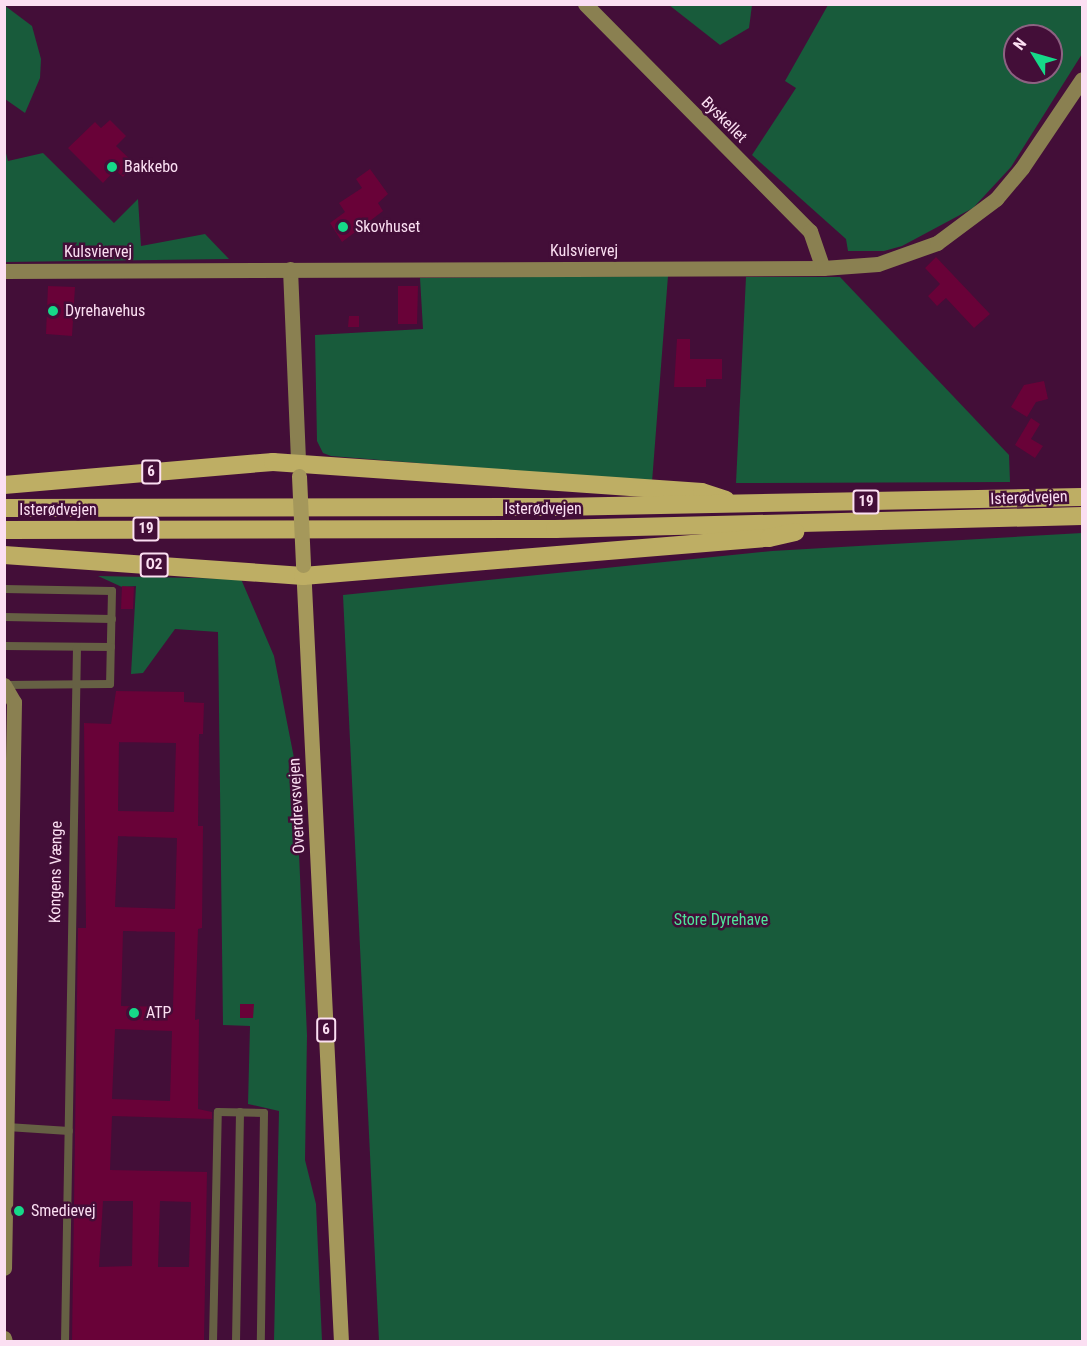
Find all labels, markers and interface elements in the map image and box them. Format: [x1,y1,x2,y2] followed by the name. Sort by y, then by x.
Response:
[1003,24,1063,84] north arrow
[1009,34,1030,54] text: N
[697,93,751,147] street label: Byskellet
[124,157,178,177] place label: Bakkebo
[105,160,119,174] marker: Bakkebo
[355,217,420,237] place label: Skovhuset
[336,220,350,234] marker: Skovhuset
[550,241,618,261] street label: Kulsviervej
[64,242,132,262] street label: Kulsviervej
[65,301,145,321] place label: Dyrehavehus
[46,304,60,318] marker: Dyrehavehus
[140,460,162,484] road number: 6
[990,487,1068,509] street label: Isterødvejen
[851,490,881,514] road number: 19
[504,499,582,519] street label: Isterødvejen
[19,500,97,520] street label: Isterødvejen
[131,517,161,541] road number: 19
[139,553,169,577] road number: O2
[285,758,309,854] street label: Overdrevsvejen
[46,821,66,923] street label: Kongens Vænge
[674,910,768,930] park label: Store Dyrehave
[146,1003,171,1023] place label: ATP
[127,1006,141,1020] marker: ATP
[316,1018,336,1042] road number: 6
[31,1201,96,1221] place label: Smedievej
[12,1204,26,1218] marker: Smedievej

